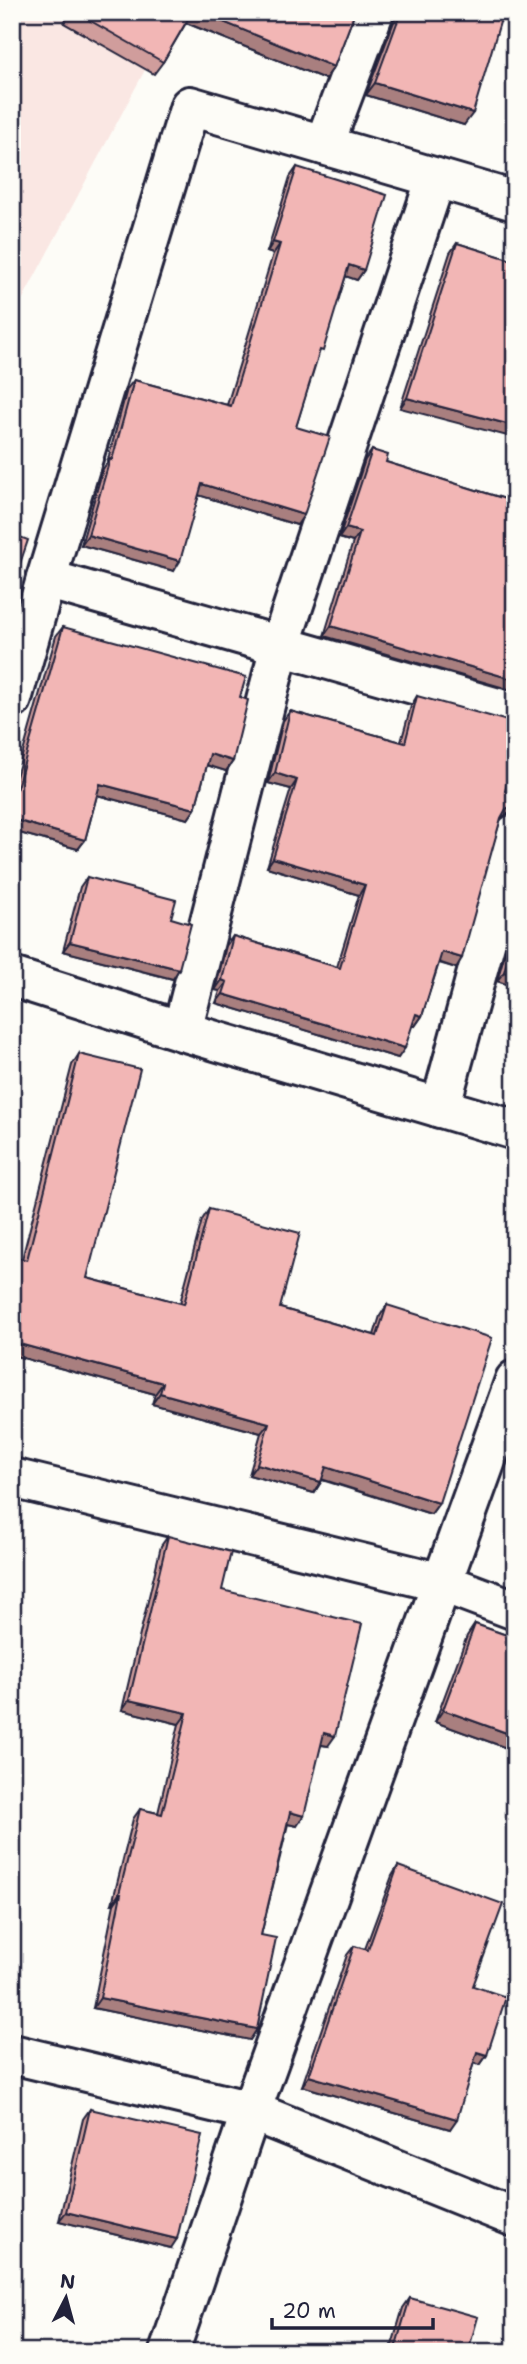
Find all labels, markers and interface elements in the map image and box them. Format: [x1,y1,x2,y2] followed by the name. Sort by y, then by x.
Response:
[32,2262,102,2332] north arrow
[59,2268,77,2295] text: N
[272,2287,433,2331] scale bar
[282,2297,336,2325] text: 20 m

